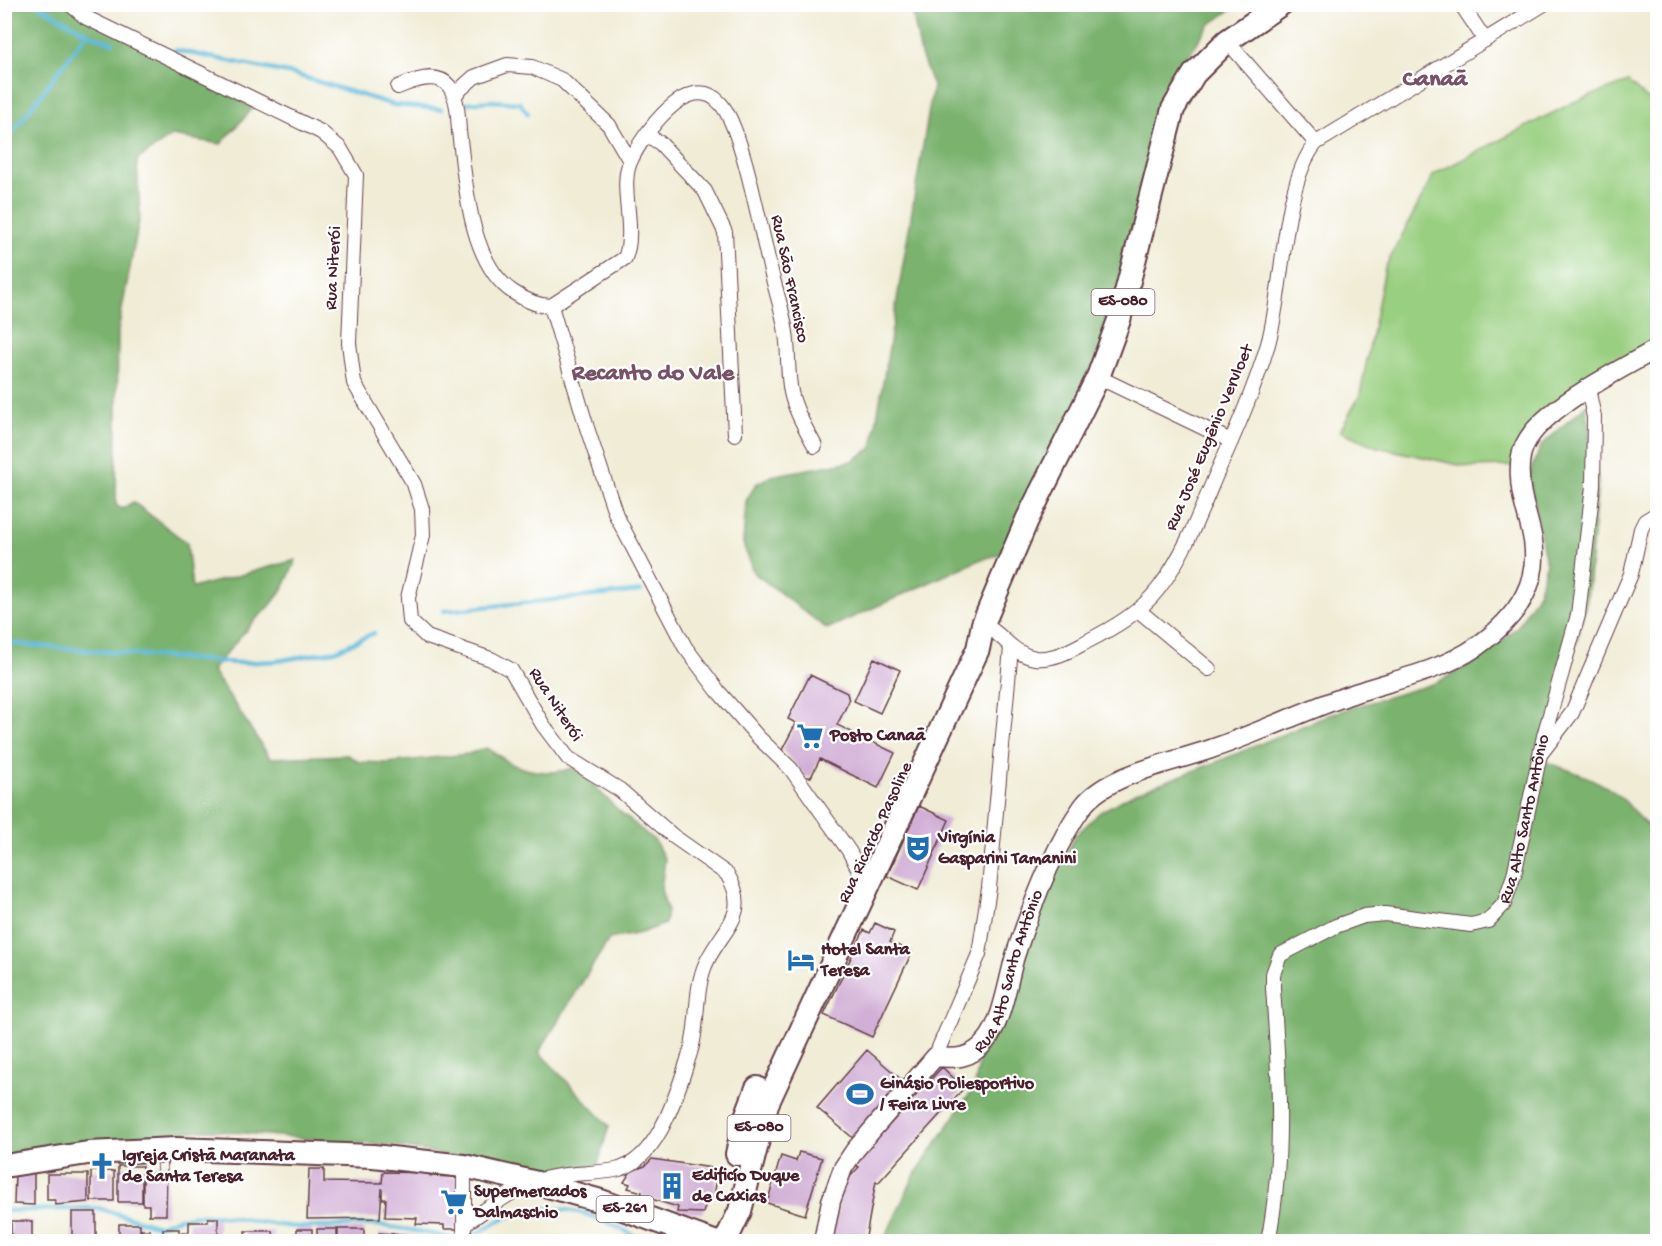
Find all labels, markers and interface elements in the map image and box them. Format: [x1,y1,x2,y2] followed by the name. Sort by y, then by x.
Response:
[1403,66,1469,95] district label: Canaã
[765,213,813,345] street label: Rua São Francisco
[321,225,347,311] street label: Rua Niterói
[1092,289,1154,315] road number: ES-080
[1161,340,1259,534] street label: Rua José Eugênio Vervloet
[571,360,736,389] district label: Recanto do Vale
[523,664,587,746] street label: Rua Niterói
[795,721,825,751] supermarket icon: Posto Canaã
[829,726,926,747] place label: Posto Canaã
[1494,733,1555,907] street label: Rua Alto Santo Antônio
[834,758,918,907] street label: Rua Ricardo Pasoline
[937,828,1077,870] place label: Virgínia Gasparini Tamanini
[903,833,933,863] theatre icon: Virgínia Gasparini Tamanini
[970,887,1048,1058] street label: Rua Alto Santo Antônio
[819,940,911,982] place label: Hotel Santa Teresa
[786,945,816,975] hotel icon: Hotel Santa Teresa
[879,1074,1035,1116] place label: Ginásio Poliesportivo / Feira Livre
[845,1079,875,1109] sports icon: Ginásio Poliesportivo / Feira Livre
[728,1115,790,1141] road number: ES-080
[122,1146,296,1188] place label: Igreja Cristã Maranata de Santa Teresa
[87,1151,117,1181] church icon: Igreja Cristã Maranata de Santa Teresa
[692,1166,800,1208] place label: Edificío Duque de Caxias
[657,1171,687,1201] building icon: Edificío Duque de Caxias
[472,1182,588,1224] place label: Supermercados Dalmaschio
[439,1187,469,1217] supermarket icon: Supermercados Dalmaschio
[596,1196,654,1222] road number: ES-261

